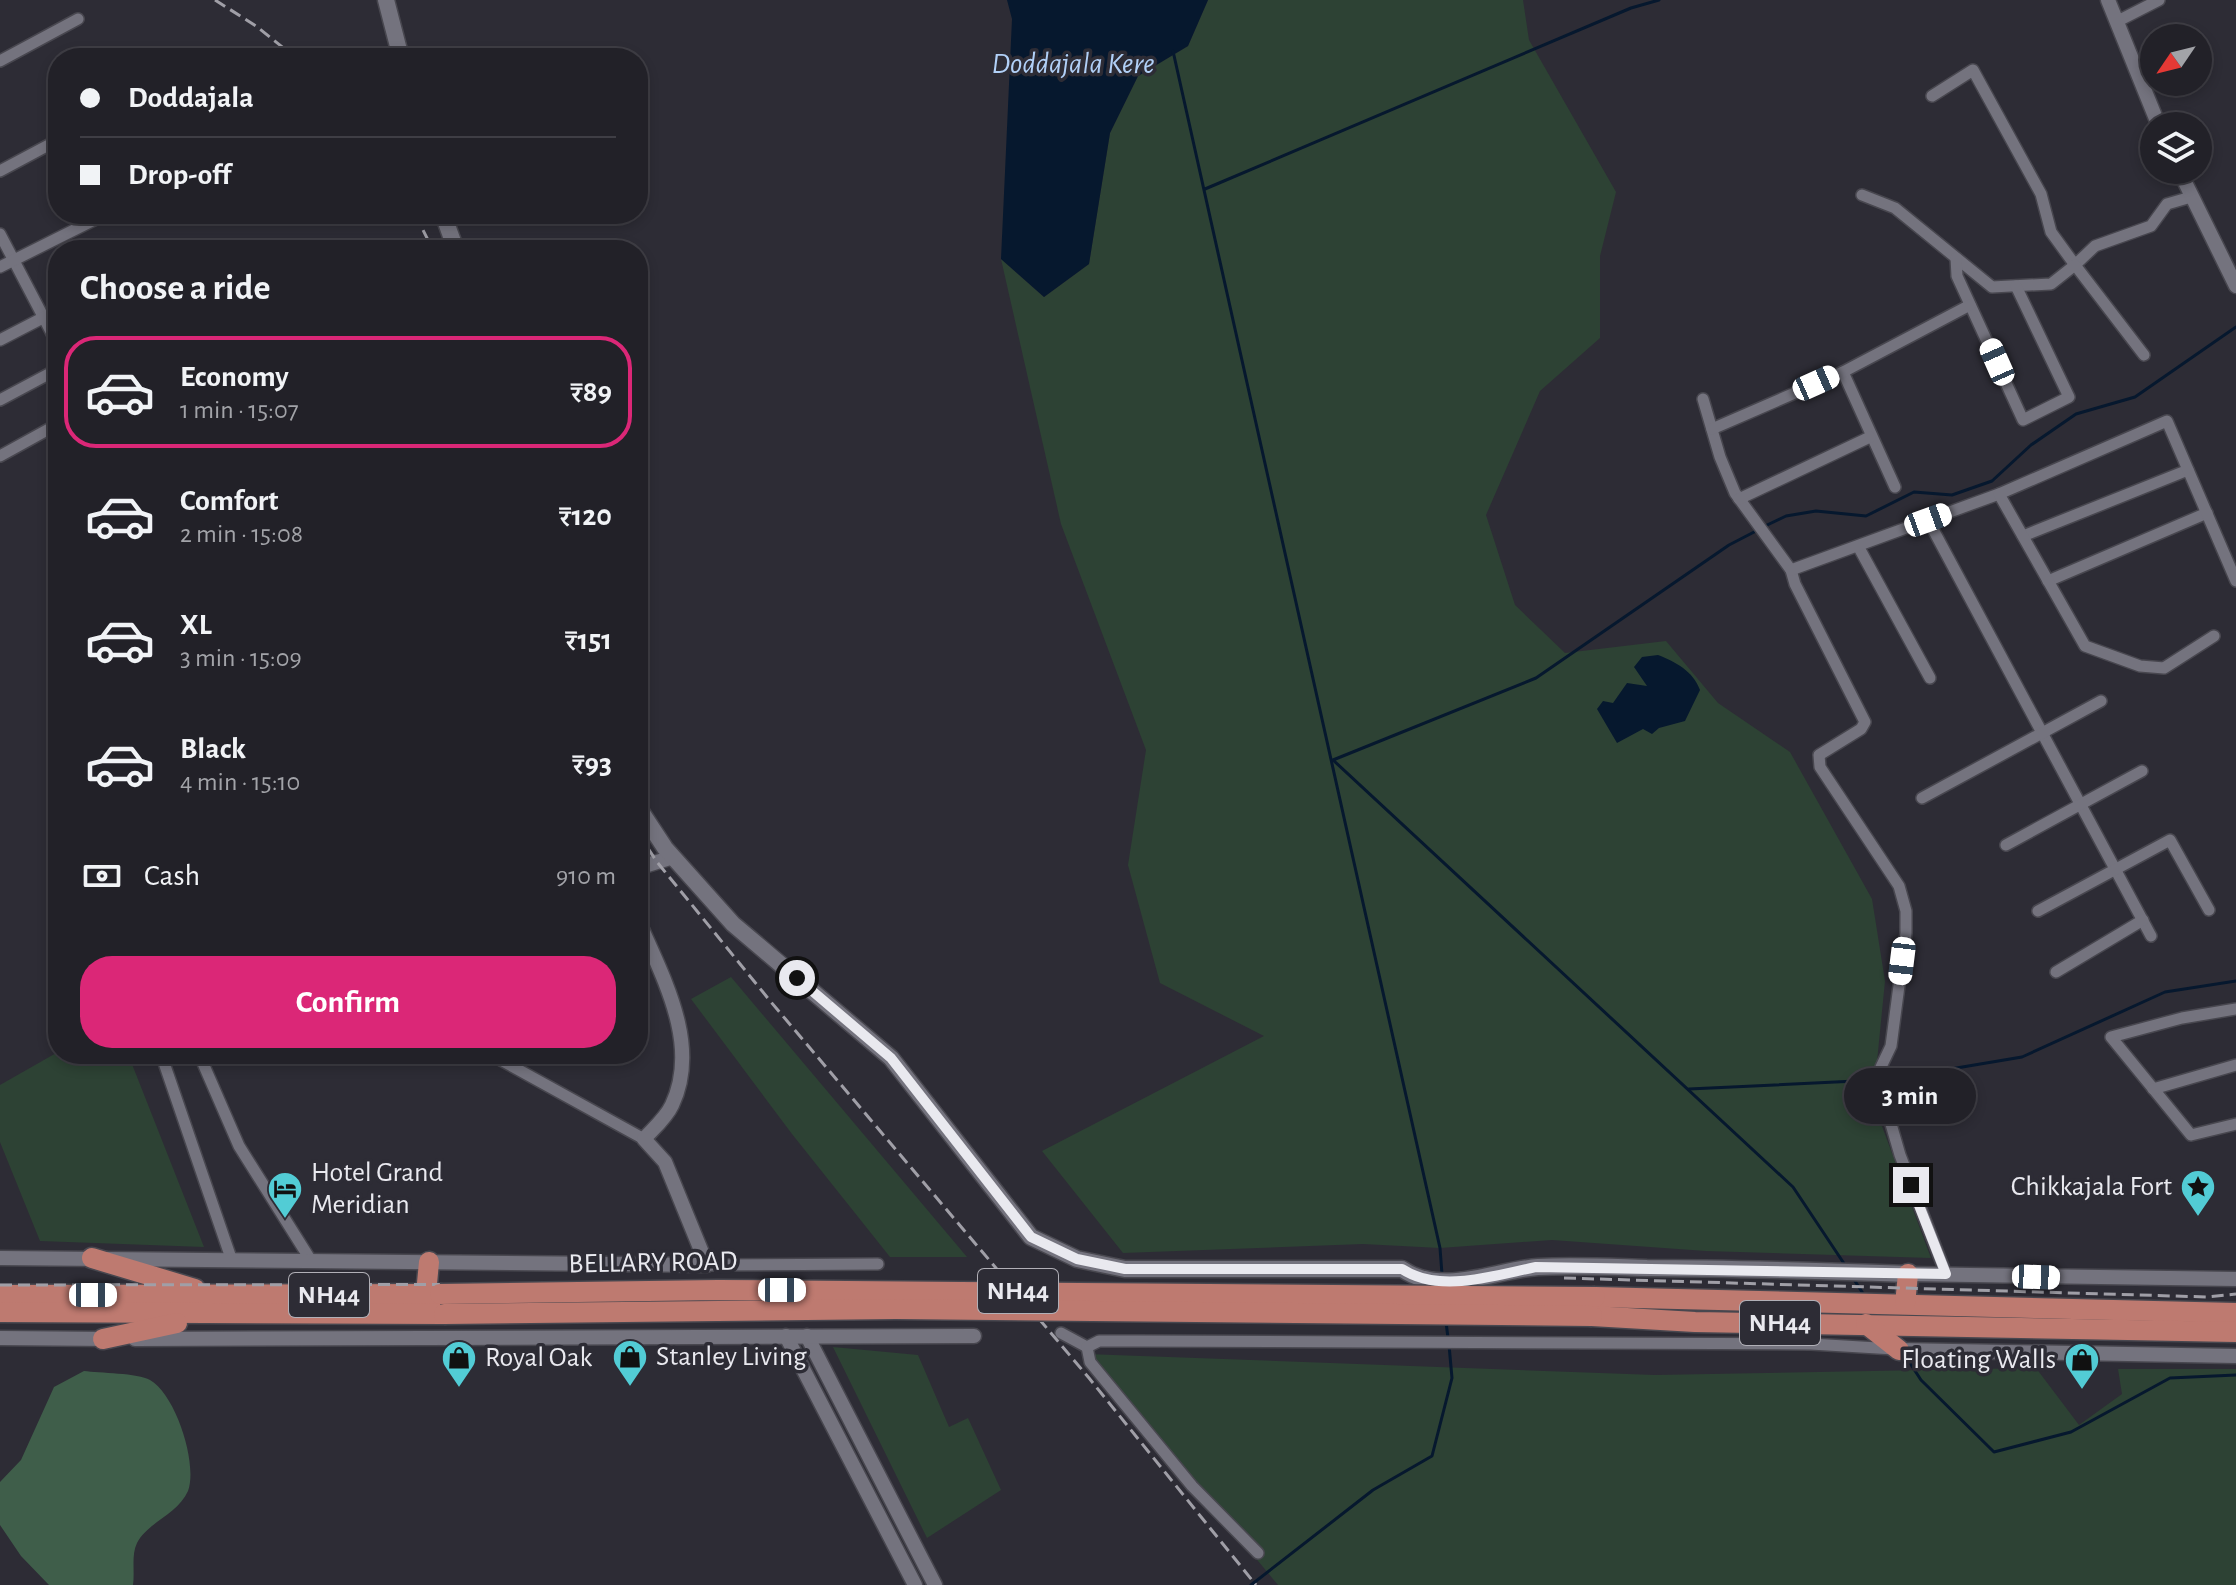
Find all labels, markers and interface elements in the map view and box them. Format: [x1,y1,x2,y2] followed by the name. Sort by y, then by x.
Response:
[2140,24,2212,96] north arrow
[2140,24,2212,184] map controls
[992,49,1155,79] water label: Doddajala Kere
[128,83,254,113] text: Doddajala
[2140,112,2212,184] button: layers
[128,160,231,190] text: Drop-off
[80,270,270,306] text: Choose a ride
[1976,335,2018,389] car
[84,356,156,428] icon: car
[180,362,289,392] text: Economy
[1789,362,1843,404] car
[570,377,612,407] text: ₹89
[180,397,299,423] text: 1 min · 15:07
[84,480,156,552] icon: car
[180,486,279,516] text: Comfort
[559,501,612,531] text: ₹120
[1901,501,1955,539] car
[180,521,303,547] text: 2 min · 15:08
[84,604,156,676] icon: car
[180,610,212,640] text: XL
[565,625,612,655] text: ₹151
[180,645,302,671] text: 3 min · 15:09
[84,728,156,800] icon: car
[180,734,246,764] text: Black
[572,749,612,779] text: ₹93
[180,769,300,795] text: 4 min · 15:10
[80,854,124,898] icon: cash
[144,861,200,891] text: Cash
[556,863,616,889] text: 910 m
[1887,936,1917,986] car
[80,956,616,1048] button: Confirm
[779,960,815,996] route start
[1845,1069,1977,1125] callout: 3 min
[1882,1083,1938,1109] text: 3 min
[311,1159,443,1219] place label: Hotel Grand Meridian
[1893,1167,1929,1203] route end
[2179,1168,2217,1218] place icon: Chikkajala Fort
[266,1170,304,1220] hotel icon: Hotel Grand Meridian
[2011,1173,2172,1201] place label: Chikkajala Fort
[568,1248,738,1278] street label: BELLARY ROAD
[2012,1264,2060,1290] car
[978,1269,1058,1313] road number: NH44
[289,1273,369,1317] road number: NH44
[758,1278,806,1302] car
[69,1283,117,1307] car
[1740,1301,1820,1345] road number: NH44
[611,1338,649,1388] shop icon: Stanley Living
[440,1339,478,1389] shop icon: Royal Oak
[2063,1341,2101,1391] shop icon: Floating Walls
[656,1343,807,1371] place label: Stanley Living
[485,1344,593,1372] place label: Royal Oak
[1901,1346,2056,1374] place label: Floating Walls

